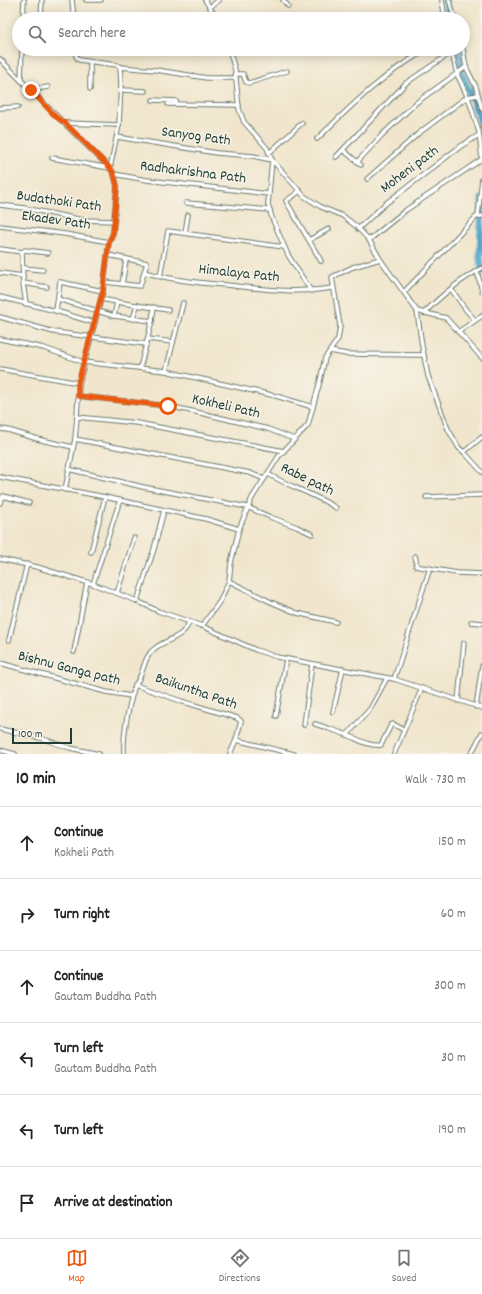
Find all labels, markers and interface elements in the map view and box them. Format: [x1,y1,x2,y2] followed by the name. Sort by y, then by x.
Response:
[12,12,470,56] search box
[26,23,48,45] icon: search
[58,23,126,45] text: Search here
[22,81,40,99] route end
[160,121,232,153] street label: Sanyog Path
[376,141,444,199] street label: Moheni path
[139,156,247,190] street label: Radhakrishna Path
[15,185,103,219] street label: Budathoki Path
[20,205,92,237] street label: Ekadev Path
[197,259,281,289] street label: Himalaya Path
[190,388,262,426] street label: Kokheli Path
[159,397,177,415] route start
[276,458,338,502] street label: Rabe path
[15,646,123,692] street label: Bishnu Ganga path
[152,668,240,716] street label: Baikuntha Path
[12,726,72,745] scale bar
[18,727,42,743] text: 100 m
[16,768,56,792] text: 10 min
[405,771,466,790] text: Walk · 730 m
[54,822,103,844] text: Continue
[16,832,38,854] icon: ahead
[438,833,466,852] text: 150 m
[54,844,114,863] text: Kokheli Path
[16,904,38,926] icon: right
[54,904,110,926] text: Turn right
[441,905,466,924] text: 60 m
[54,966,103,988] text: Continue
[16,976,38,998] icon: ahead
[434,977,466,996] text: 300 m
[54,988,157,1007] text: Gautam Buddha Path
[54,1038,103,1060] text: Turn left
[16,1048,38,1070] icon: left
[441,1049,466,1068] text: 30 m
[54,1060,157,1079] text: Gautam Buddha Path
[16,1120,38,1142] icon: left
[54,1120,103,1142] text: Turn left
[438,1121,466,1140] text: 190 m
[16,1192,38,1214] icon: arrive
[54,1192,172,1214] text: Arrive at destination
[66,1247,88,1287] tab: Map
[219,1247,261,1287] tab: Directions
[392,1247,416,1287] tab: Saved

